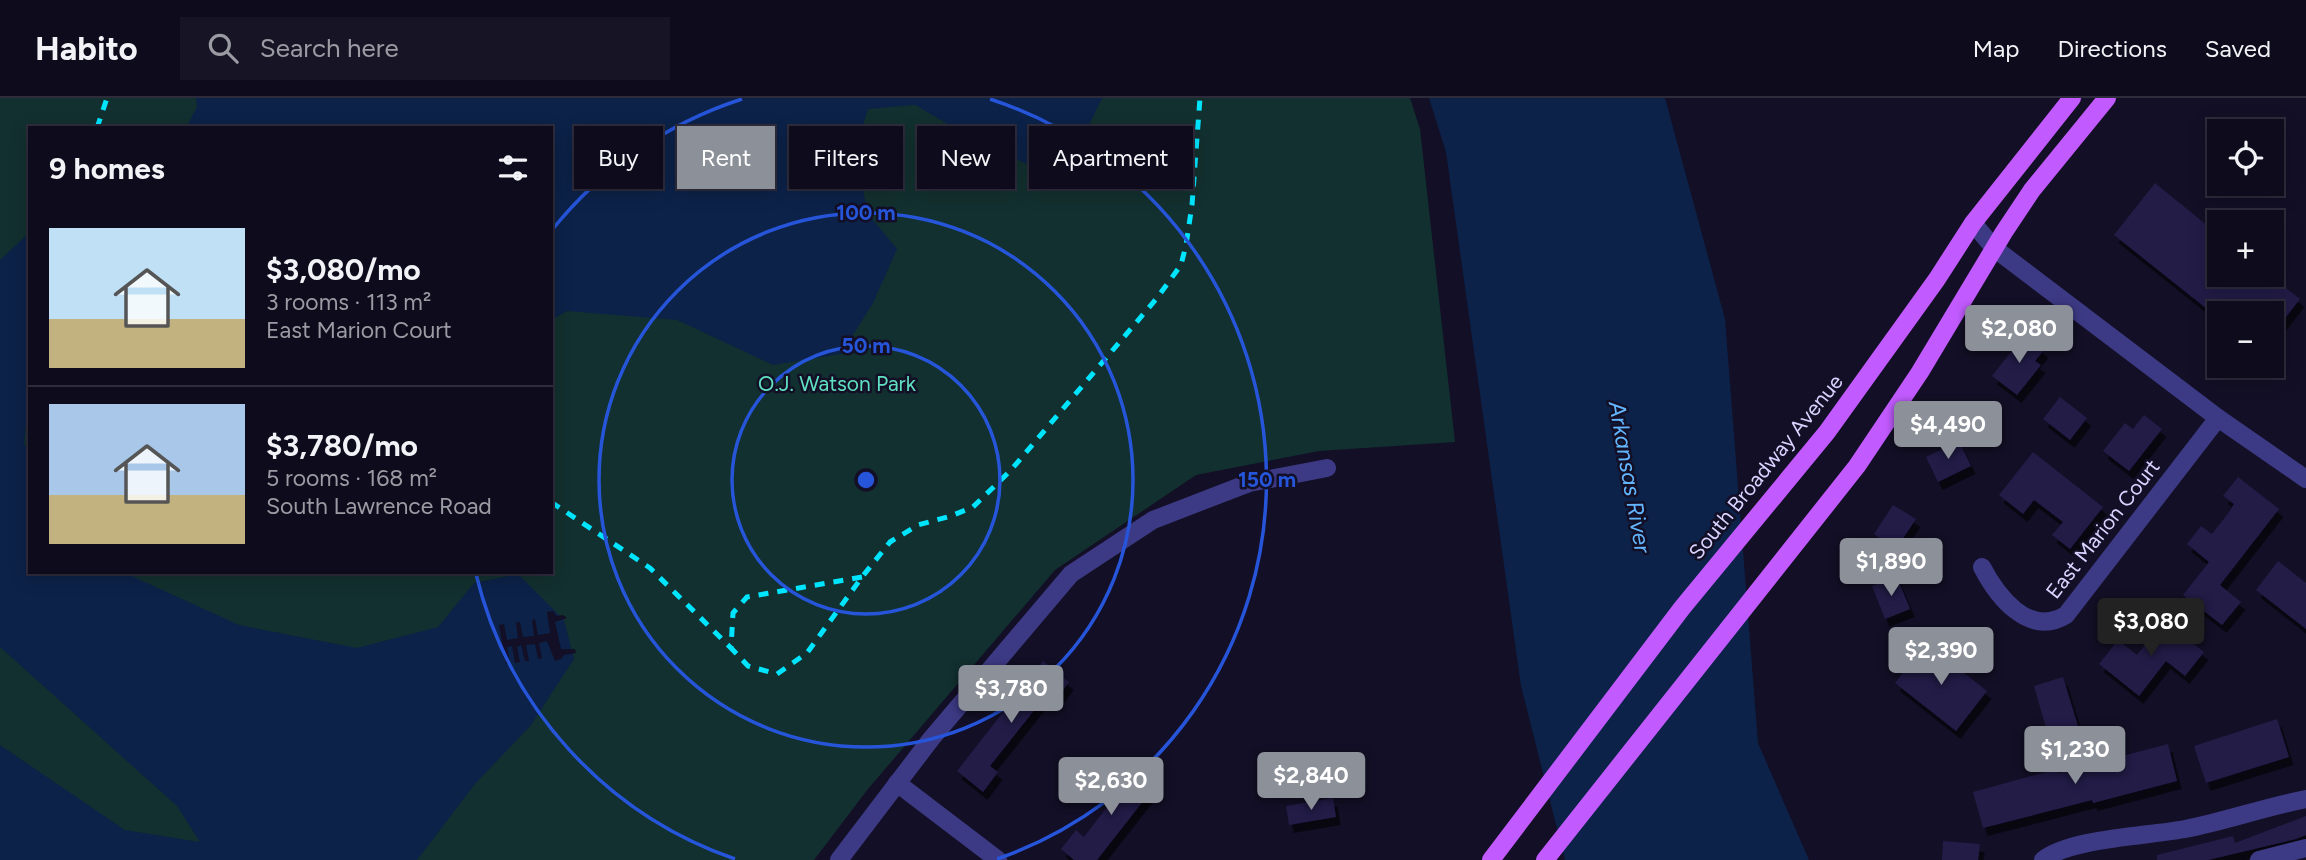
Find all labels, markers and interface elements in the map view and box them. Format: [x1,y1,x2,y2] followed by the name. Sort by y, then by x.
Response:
[180,17,670,80] search box
[35,29,138,68] text: Habito
[204,29,242,67] icon: search
[260,32,399,64] text: Search here
[1973,34,2019,63] text: Map
[2057,34,2167,63] text: Directions
[2205,34,2271,63] text: Saved
[2207,119,2284,378] map controls
[2207,119,2284,196] button: locate
[574,126,663,189] chip: Buy
[677,126,775,189] chip: Rent
[789,126,903,189] chip: Filters
[917,126,1015,189] chip: New
[1029,126,1193,189] chip: Apartment
[494,149,532,187] icon: filters
[49,150,165,187] text: 9 homes
[836,200,896,225] text: 100 m
[2207,210,2284,287] button: +
[266,251,421,288] text: $3,080/mo
[105,256,189,340] icon: home
[266,288,431,316] text: 3 rooms · 113 m²
[2207,301,2284,378] button: −
[1962,306,2076,365] pin: $2,080
[1981,314,2057,342] text: $2,080
[266,316,452,344] text: East Marion Court
[841,333,891,358] text: 50 m
[1683,369,1848,564] street label: South Broadway Avenue
[758,371,917,396] park label: O.J. Watson Park
[1603,398,1657,556] water label: Arkansas River
[1891,402,2005,461] pin: $4,490
[1910,410,1986,438] text: $4,490
[266,427,418,464] text: $3,780/mo
[105,432,189,516] icon: home
[2041,454,2165,603] street label: East Marion Court
[266,464,437,492] text: 5 rooms · 168 m²
[1238,467,1296,492] text: 150 m
[854,468,878,492] centre of rings
[266,492,492,520] text: South Lawrence Road
[1834,538,1948,598] pin: $1,890
[1856,547,1926,575] text: $1,890
[2094,598,2208,658] pin: $3,080
[2113,607,2189,635] text: $3,080
[1884,628,1998,687] pin: $2,390
[1904,636,1978,664] text: $2,390
[954,666,1068,725] pin: $3,780
[974,674,1048,702] text: $3,780
[2018,726,2132,786] pin: $1,230
[2040,735,2110,763] text: $1,230
[1254,752,1368,812] pin: $2,840
[1054,758,1168,817] pin: $2,630
[1273,761,1349,789] text: $2,840
[1074,766,1148,794] text: $2,630

